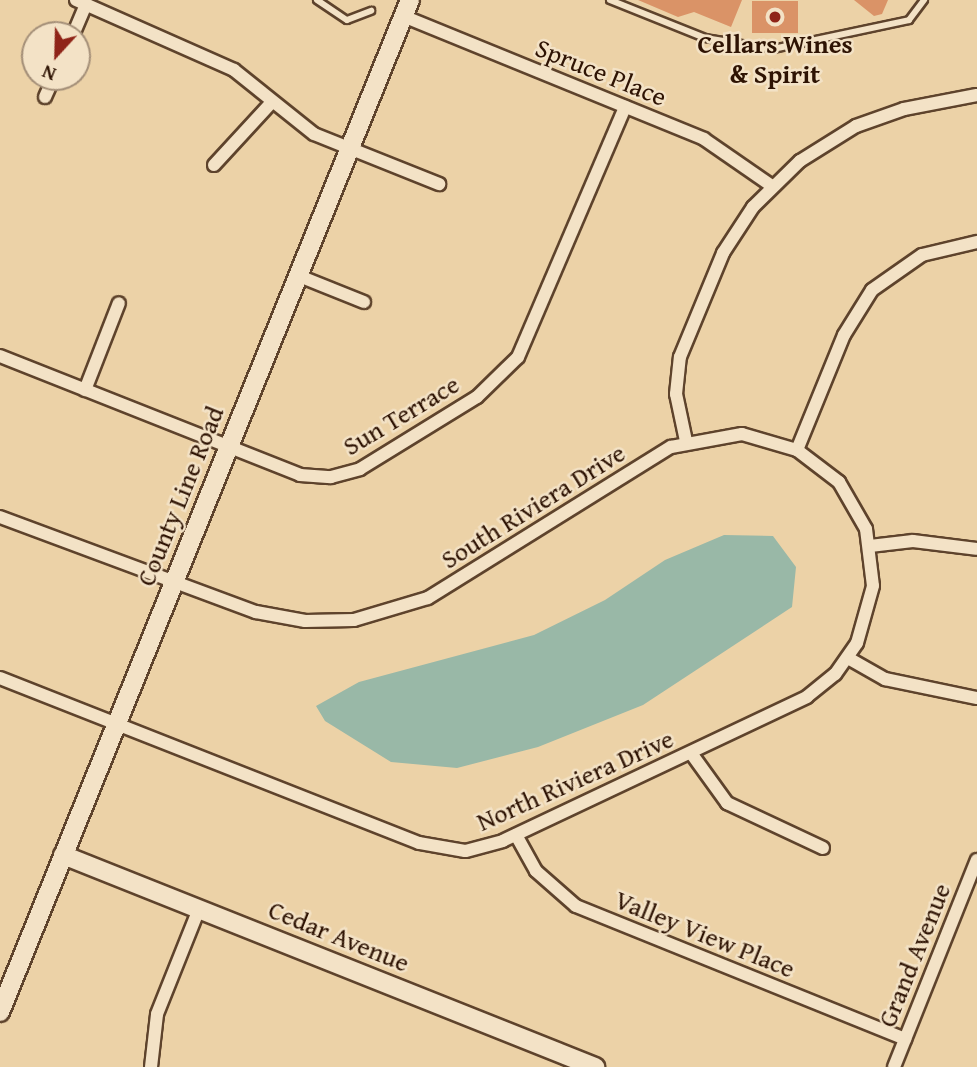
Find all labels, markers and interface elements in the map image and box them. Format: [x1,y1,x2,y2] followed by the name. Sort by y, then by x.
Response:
[767,9,783,25] marker: Cellars Wines & Spirit
[21,21,91,91] north arrow
[697,28,853,90] place label: Cellars Wines & Spirit
[531,32,671,112] street label: Spruce Place
[38,58,60,89] text: N
[337,368,465,462] street label: Sun Terrace
[130,402,230,590] street label: County Line Road
[435,437,631,575] street label: South Riviera Drive
[472,723,678,837] street label: North Riviera Drive
[871,879,957,1031] street label: Grand Avenue
[610,884,800,984] street label: Valley View Place
[264,894,414,978] street label: Cedar Avenue

